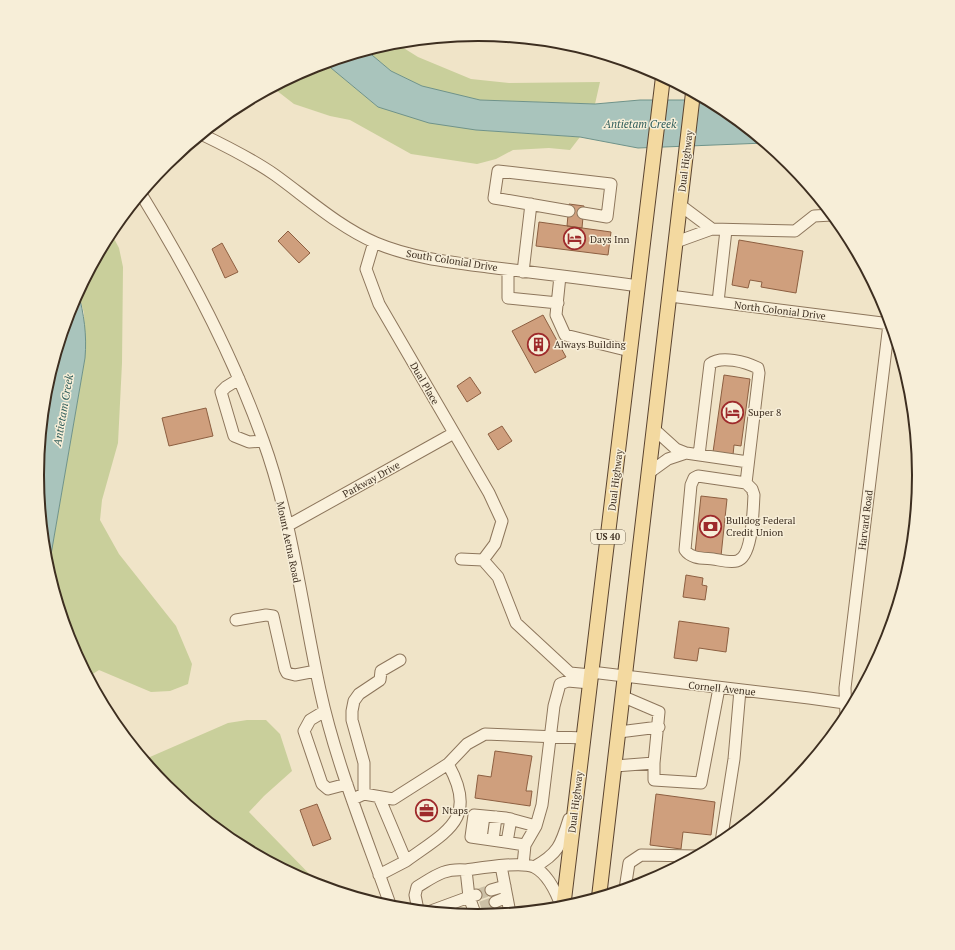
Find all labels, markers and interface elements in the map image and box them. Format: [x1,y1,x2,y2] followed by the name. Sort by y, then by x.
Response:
[603,117,677,131] water label: Antietam Creek
[675,129,696,193] street label: Dual Highway
[561,226,587,252] hotel icon: Days Inn
[590,233,629,246] place label: Days Inn
[405,247,498,274] street label: South Colonial Drive
[733,298,827,323] street label: North Colonial Drive
[526,331,552,357] building icon: Always Building
[554,338,626,351] place label: Always Building
[407,360,442,407] street label: Dual Place
[50,372,76,448] water label: Antietam Creek
[719,399,745,425] hotel icon: Super 8
[748,406,781,419] place label: Super 8
[605,448,626,512] street label: Dual Highway
[340,458,402,501] street label: Parkway Drive
[855,489,876,551] street label: Harvard Road
[274,500,304,584] street label: Mount Aetna Road
[697,513,723,539] bank icon: Bulldog Federal Credit Union
[726,514,796,539] place label: Bulldog Federal Credit Union
[591,530,625,544] road number: US 40
[688,679,756,698] street label: Cornell Avenue
[565,770,586,834] street label: Dual Highway
[414,797,440,823] office icon: Ntaps
[442,804,468,817] place label: Ntaps

